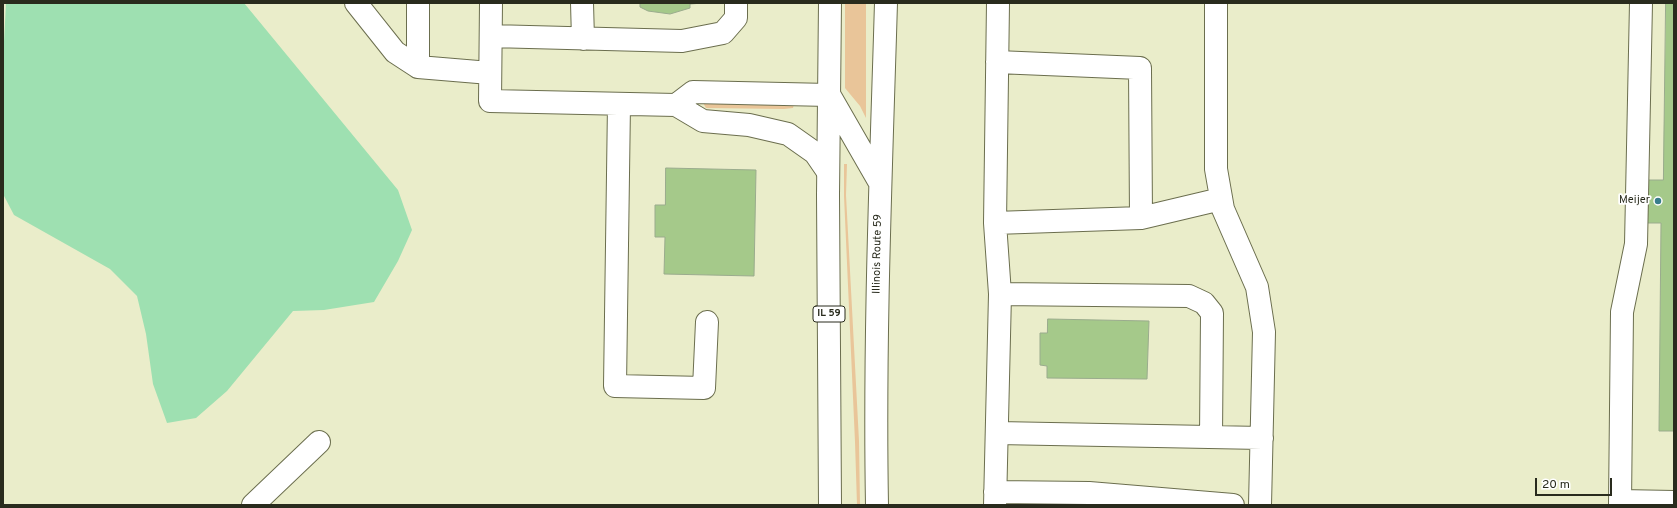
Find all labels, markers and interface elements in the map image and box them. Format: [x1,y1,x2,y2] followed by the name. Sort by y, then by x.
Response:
[1619,194,1650,208] place label: Meijer
[1653,196,1663,206] marker: Meijer
[871,214,885,294] street label: Illinois Route 59
[813,306,845,322] road number: IL 59
[1537,470,1614,496] scale bar
[1542,477,1570,493] text: 20 m

